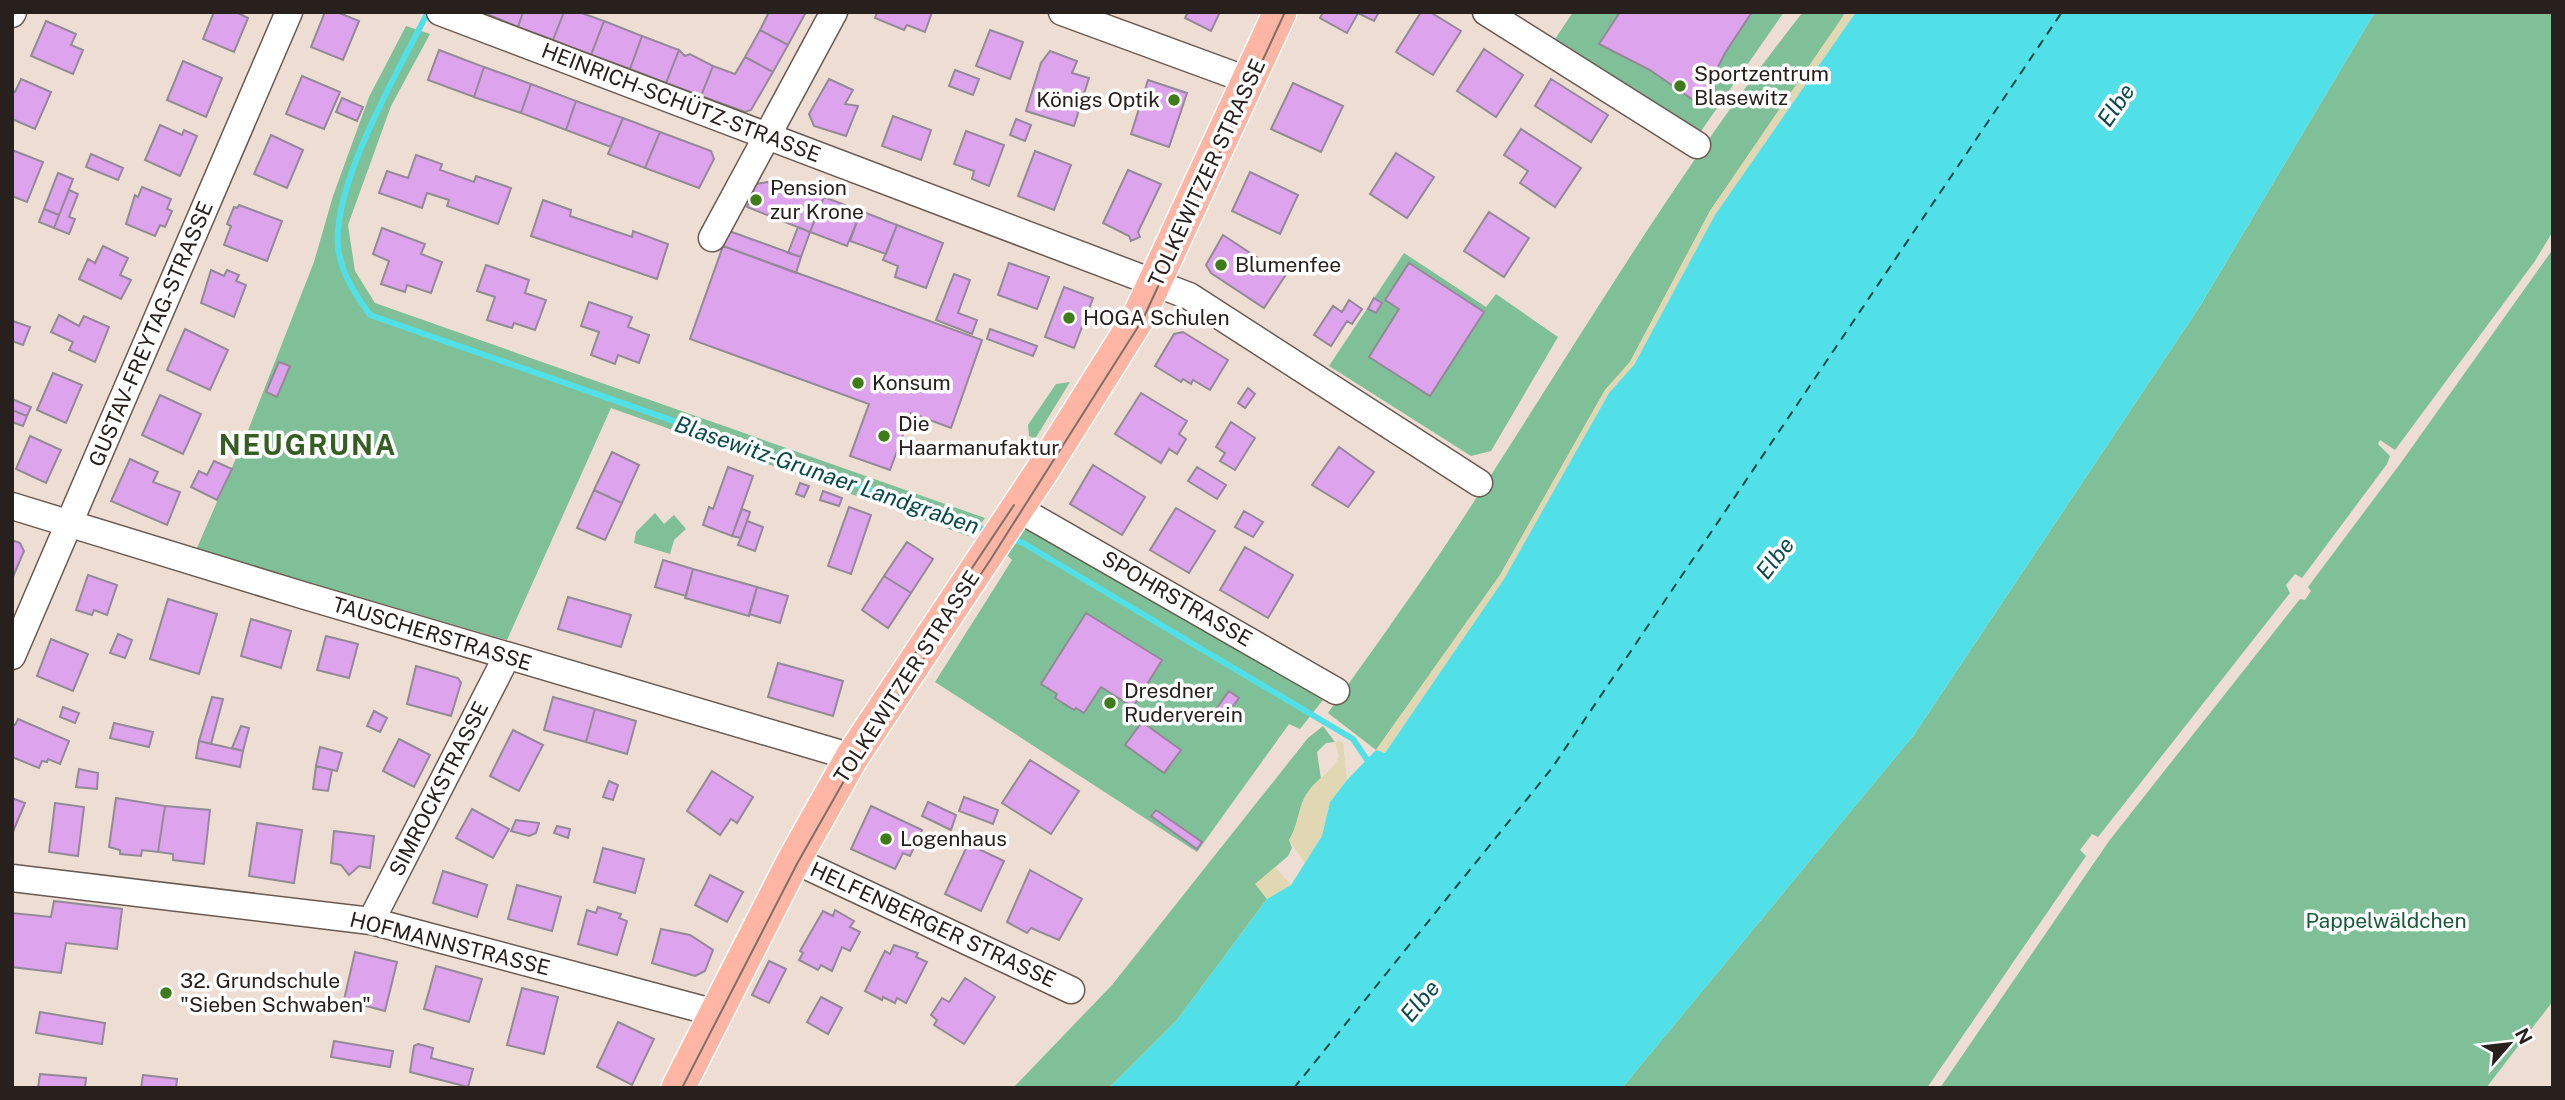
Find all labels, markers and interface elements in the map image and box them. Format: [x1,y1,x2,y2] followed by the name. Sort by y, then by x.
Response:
[538,38,824,167] street label: HEINRICH-SCHÜTZ-STRASSE
[1143,55,1270,291] street label: TOLKEWITZER STRASSE
[1694,61,1829,110] place label: Sportzentrum Blasewitz
[1672,78,1688,94] marker: Sportzentrum Blasewitz
[2091,78,2140,131] water label: Elbe
[1036,87,1160,112] place label: Königs Optik
[1166,92,1182,108] marker: Königs Optik
[770,175,864,224] place label: Pension zur Krone
[748,192,764,208] marker: Pension zur Krone
[83,197,218,470] street label: GUSTAV-FREYTAG-STRASSE
[1235,252,1341,277] place label: Blumenfee
[1213,257,1229,273] marker: Blumenfee
[1083,305,1230,330] place label: HOGA Schulen
[1061,310,1077,326] marker: HOGA Schulen
[872,370,951,395] place label: Konsum
[850,375,866,391] marker: Konsum
[671,410,983,539] water label: Blasewitz‐Grunaer Landgraben
[898,411,1060,460] place label: Die Haarmanufaktur
[219,428,397,461] district label: NEUGRUNA
[876,428,892,444] marker: Die Haarmanufaktur
[1750,531,1799,584] water label: Elbe
[1098,545,1257,652] street label: SPOHRSTRASSE
[829,566,985,788] street label: TOLKEWITZER STRASSE
[329,591,535,676] street label: TAUSCHERSTRASSE
[1124,678,1243,727] place label: Dresdner Ruderverein
[1102,695,1118,711] marker: Dresdner Ruderverein
[384,697,493,880] street label: SIMROCKSTRASSE
[900,826,1007,851] place label: Logenhaus
[878,831,894,847] marker: Logenhaus
[806,856,1060,993] street label: HELFENBERGER STRASSE
[347,907,553,980] street label: HOFMANNSTRASSE
[2305,908,2467,933] park label: Pappelwäldchen
[180,968,371,1017] place label: 32. Grundschule "Sieben Schwaben"
[1394,974,1445,1027] water label: Elbe
[158,985,174,1001] marker: 32. Grundschule "Sieben Schwaben"
[2474,1009,2544,1079] north arrow
[2511,1024,2537,1048] text: N

